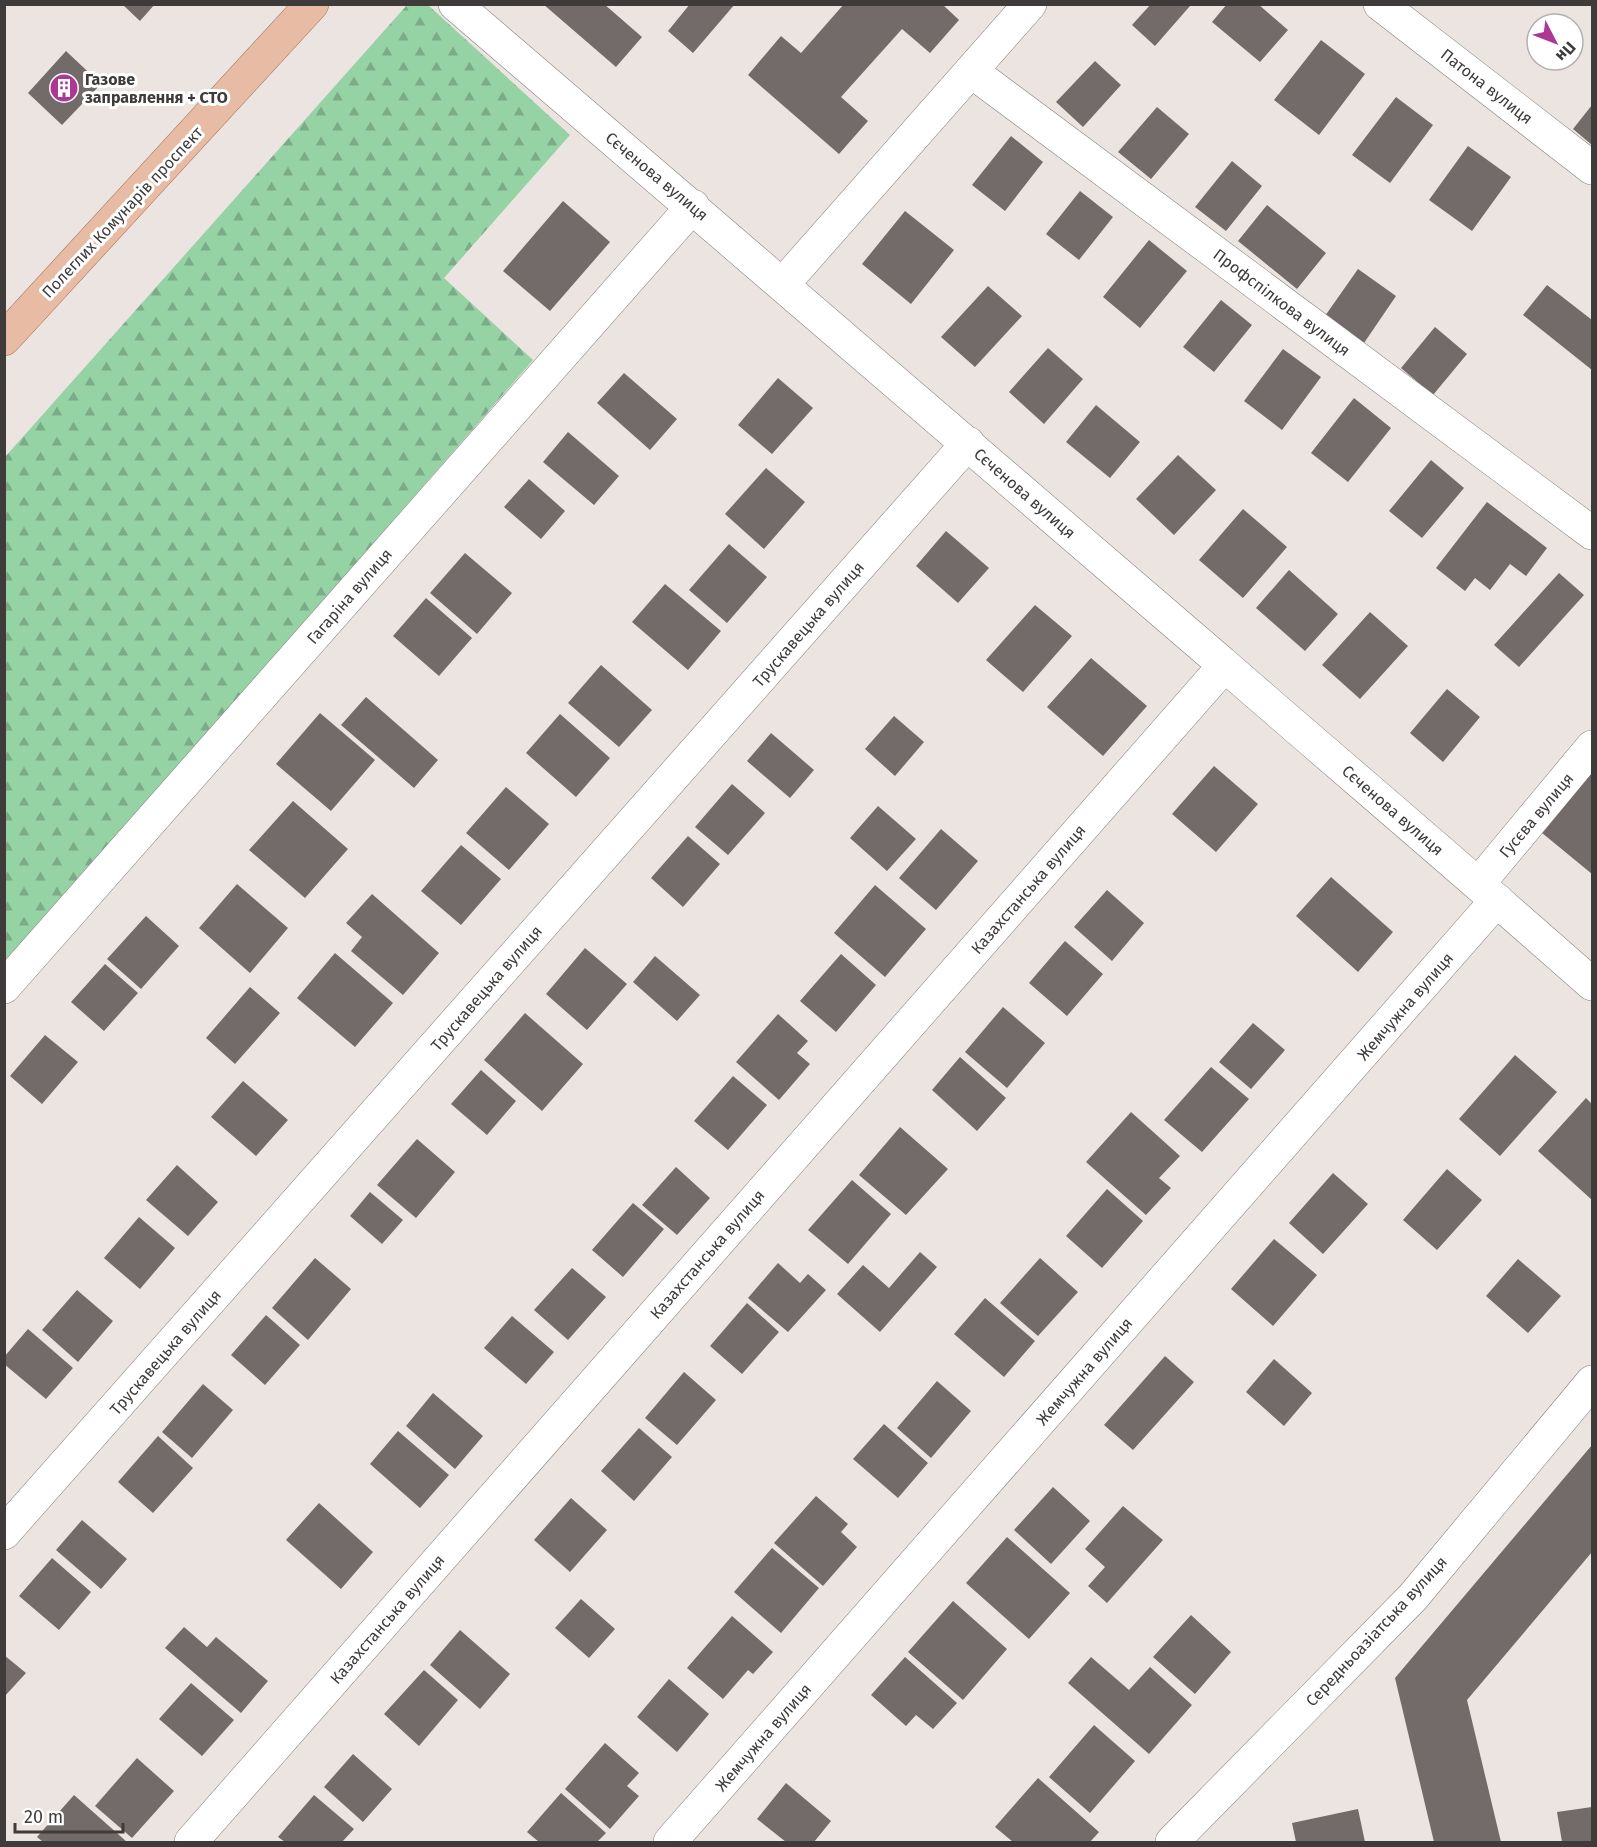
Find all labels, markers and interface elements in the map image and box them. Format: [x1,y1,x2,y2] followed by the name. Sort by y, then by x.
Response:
[1525,12,1585,72] north arrow
[1552,38,1580,65] text: Пн
[1437,45,1536,128] street label: Патона вулиця
[85,70,228,107] place label: Газове заправлення + СТО
[48,72,80,104] building icon: Газове заправлення + СТО
[38,122,207,302] street label: Полеглих Комунарів проспект
[602,128,712,225] street label: Сєченова вулиця
[1210,245,1354,360] street label: Профспілкова вулиця
[970,444,1079,543] street label: Сєченова вулиця
[303,545,396,648] street label: Гагаріна вулиця
[749,558,868,691] street label: Трускавецька вулиця
[1338,761,1447,860] street label: Сєченова вулиця
[1495,769,1577,862] street label: Гусєва вулиця
[967,821,1090,958] street label: Казахстанська вулиця
[427,922,546,1055] street label: Трускавецька вулиця
[1353,949,1457,1064] street label: Жемчужна вулиця
[646,1186,769,1323] street label: Казахстанська вулиця
[106,1286,225,1419] street label: Трускавецька вулиця
[1032,1314,1136,1429] street label: Жемчужна вулиця
[326,1551,449,1688] street label: Казахстанська вулиця
[1302,1552,1451,1710] street label: Середньоазіатська вулиця
[711,1680,815,1795] street label: Жемчужна вулиця
[15,1796,123,1834] scale bar
[24,1806,63,1828] text: 20 m

